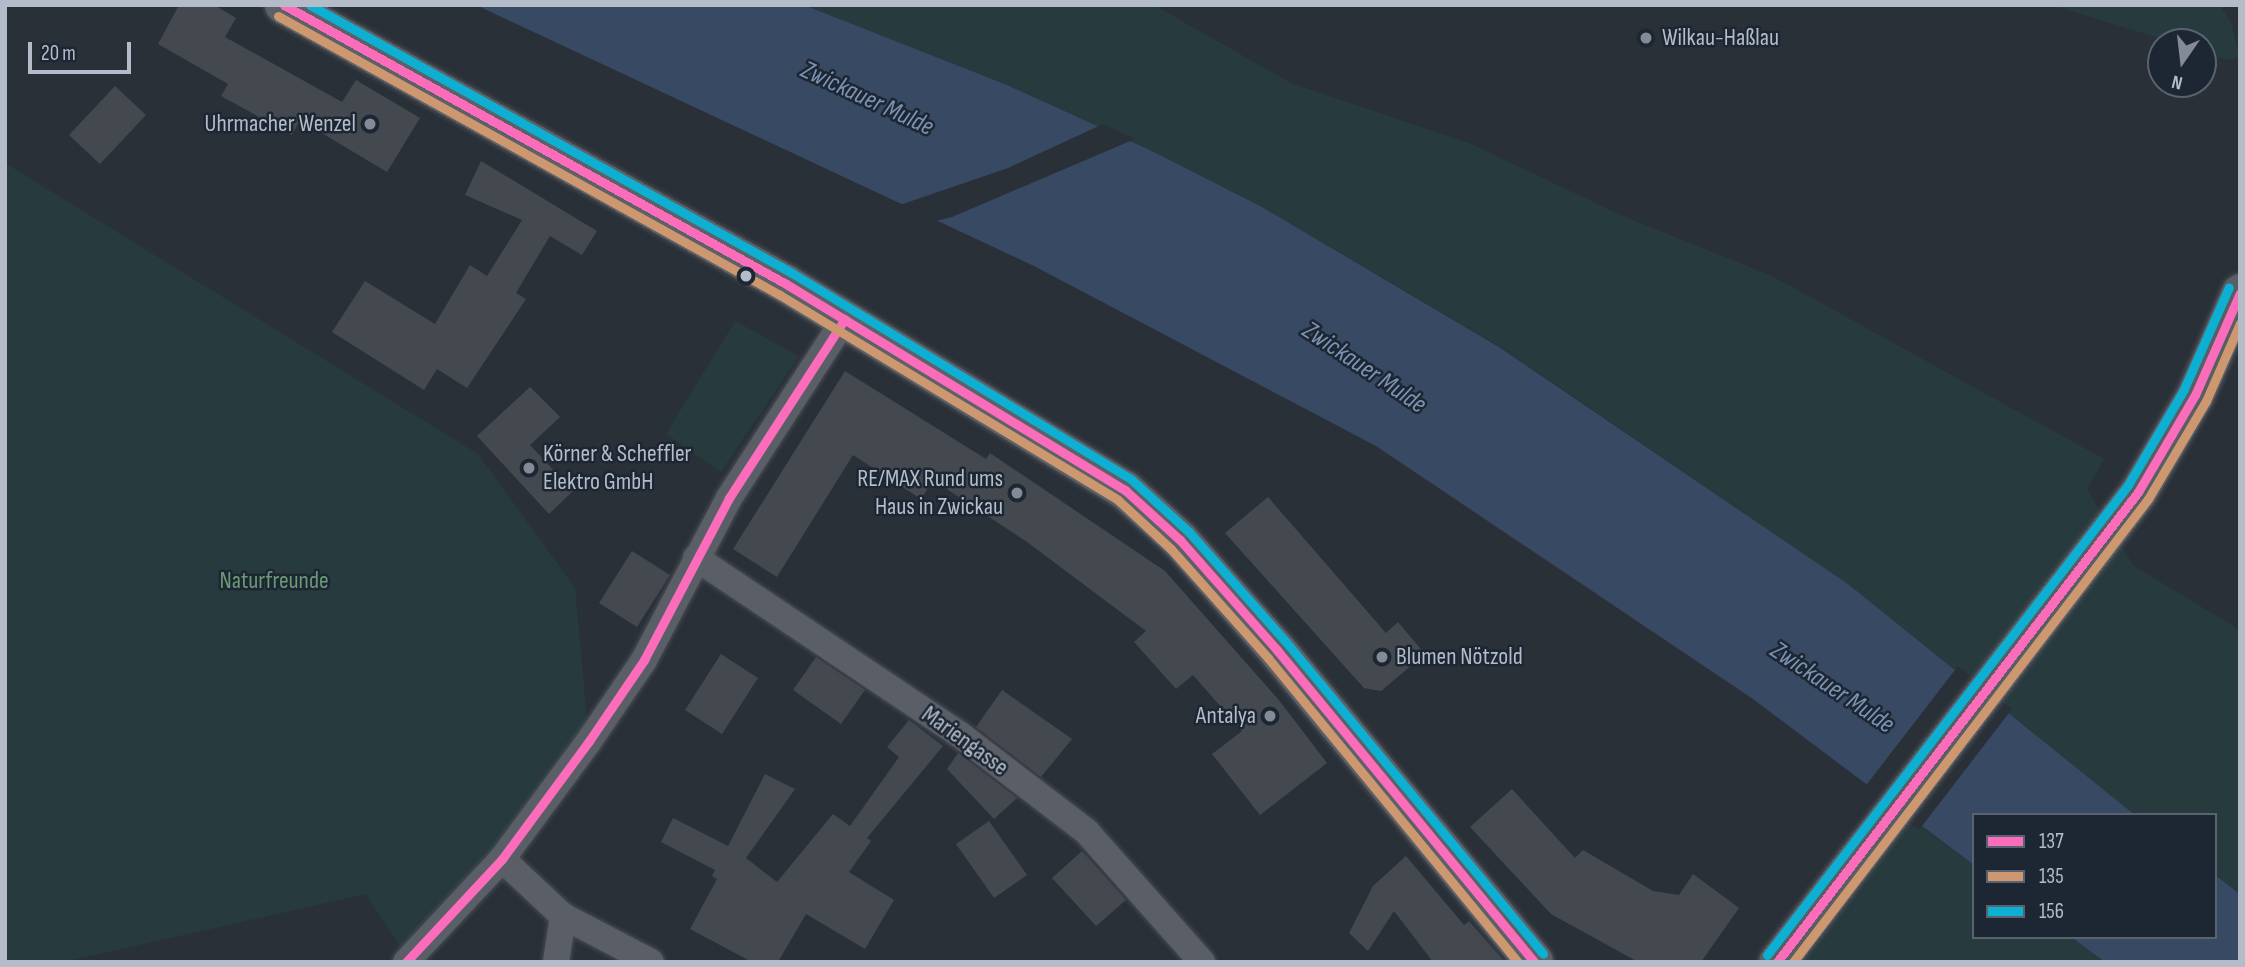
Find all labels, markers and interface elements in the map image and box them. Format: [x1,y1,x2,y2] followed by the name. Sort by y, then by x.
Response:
[1662,24,1779,52] place label: Wilkau-Haßlau
[32,28,135,72] scale bar
[1636,28,1656,48] marker: Wilkau-Haßlau
[2147,28,2217,98] north arrow
[41,41,76,66] text: 20 m
[796,55,938,143] water label: Zwickauer Mulde
[2170,70,2185,94] text: N
[205,110,356,138] place label: Uhrmacher Wenzel
[362,116,378,132] marker: Uhrmacher Wenzel
[739,269,753,283] unlabelled marker
[1296,315,1432,421] water label: Zwickauer Mulde
[543,440,691,496] place label: Körner & Scheffler Elektro GmbH
[521,460,537,476] marker: Körner & Scheffler Elektro GmbH
[857,465,1003,521] place label: RE/MAX Rund ums Haus in Zwickau
[1009,485,1025,501] marker: RE/MAX Rund ums Haus in Zwickau
[219,567,329,595] park label: Naturfreunde
[1764,635,1900,741] water label: Zwickauer Mulde
[1396,643,1523,671] place label: Blumen Nötzold
[1374,649,1390,665] marker: Blumen Nötzold
[916,700,1014,782] street label: Mariengasse
[1196,702,1256,730] place label: Antalya
[1262,708,1278,724] marker: Antalya
[1972,813,2217,939] legend
[2039,829,2064,854] text: 137
[2039,864,2064,889] text: 135
[2039,899,2064,924] text: 156

